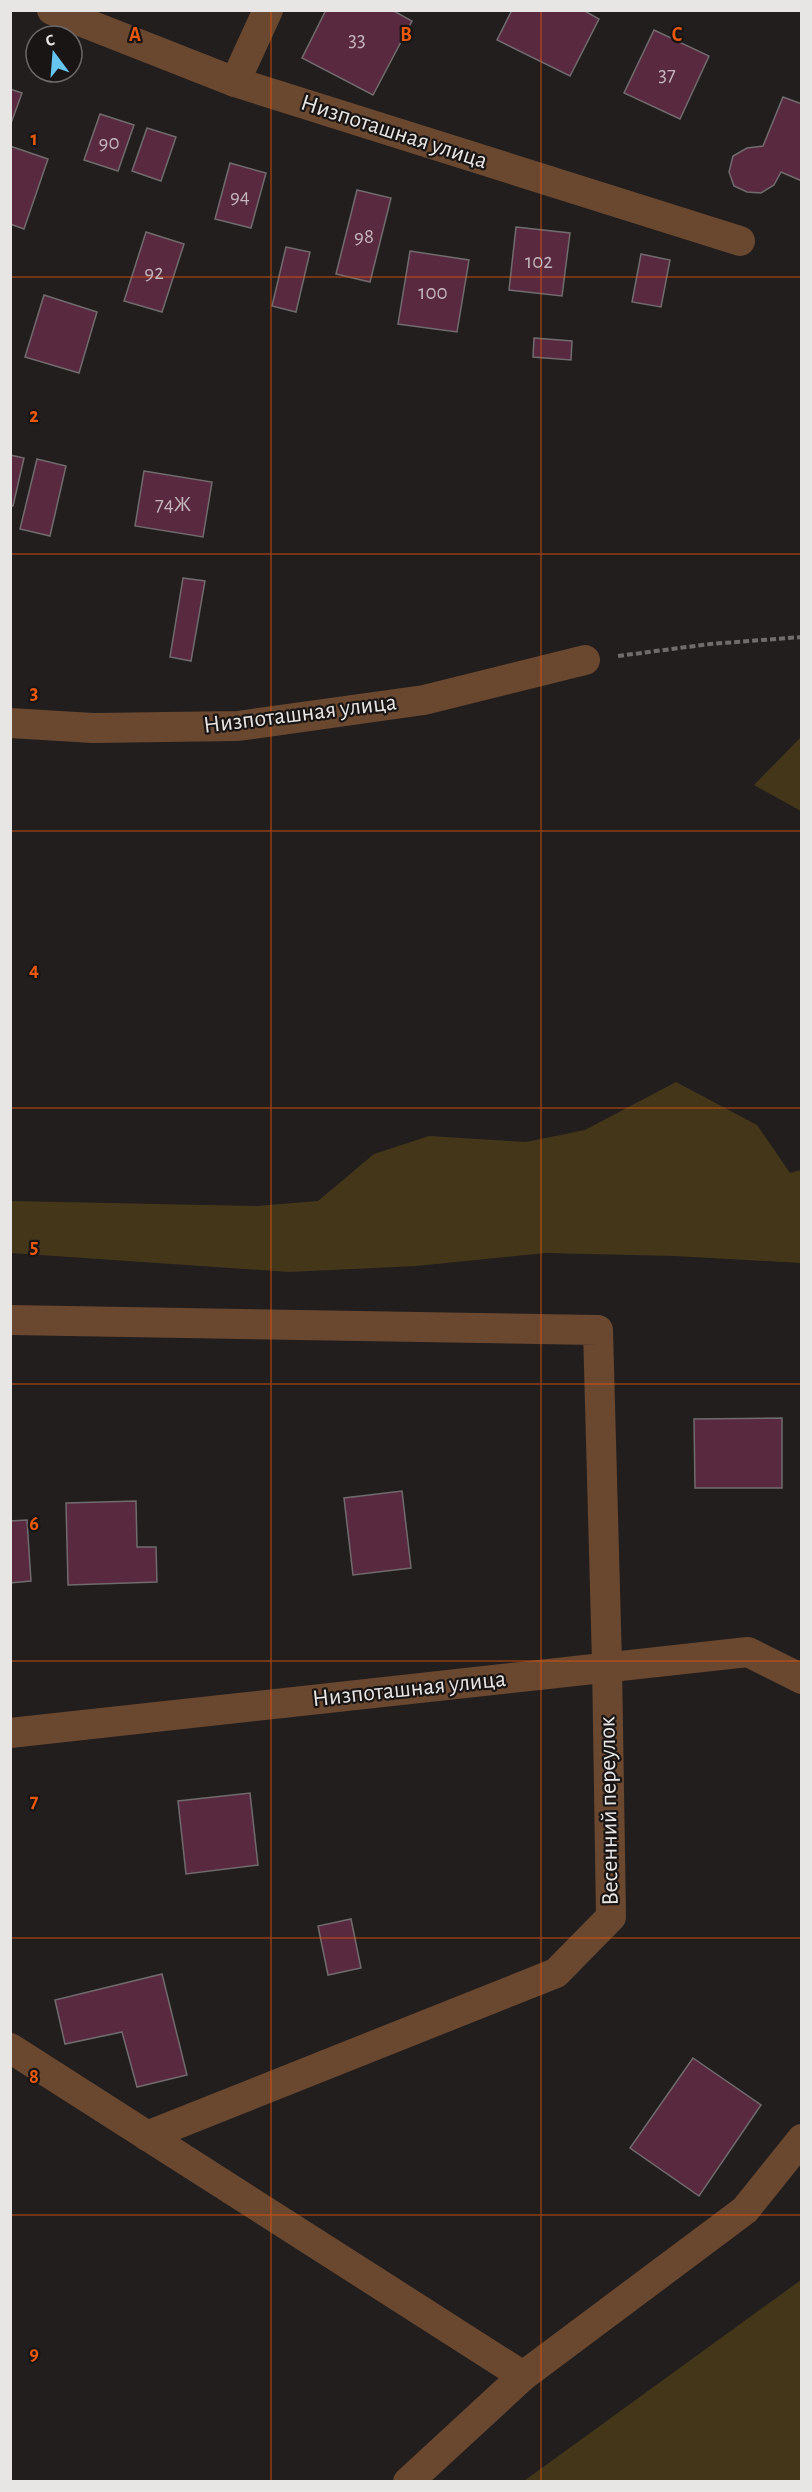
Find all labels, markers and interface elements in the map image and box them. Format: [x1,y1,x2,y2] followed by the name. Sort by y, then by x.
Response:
[24,24,84,84] north arrow
[129,25,141,45] text: A
[400,25,412,45] text: B
[672,25,683,45] text: C
[348,29,366,50] house number: 33
[44,32,57,49] text: С
[658,64,676,85] house number: 37
[298,90,490,174] street label: Низпоташная улица
[30,129,38,149] text: 1
[99,132,119,153] house number: 90
[230,186,250,207] house number: 94
[354,226,374,247] house number: 98
[525,251,553,272] house number: 102
[144,262,164,283] house number: 92
[418,282,448,303] house number: 100
[29,406,39,426] text: 2
[155,494,191,515] house number: 74Ж
[30,683,38,703] text: 3
[202,690,398,738] street label: Низпоташная улица
[29,960,39,980] text: 4
[30,1237,38,1257] text: 5
[29,1514,39,1534] text: 6
[311,1667,507,1711] street label: Низпоташная улица
[595,1716,623,1906] street label: Весенний переулок
[30,1791,39,1811] text: 7
[29,2067,39,2087] text: 8
[29,2344,39,2364] text: 9

